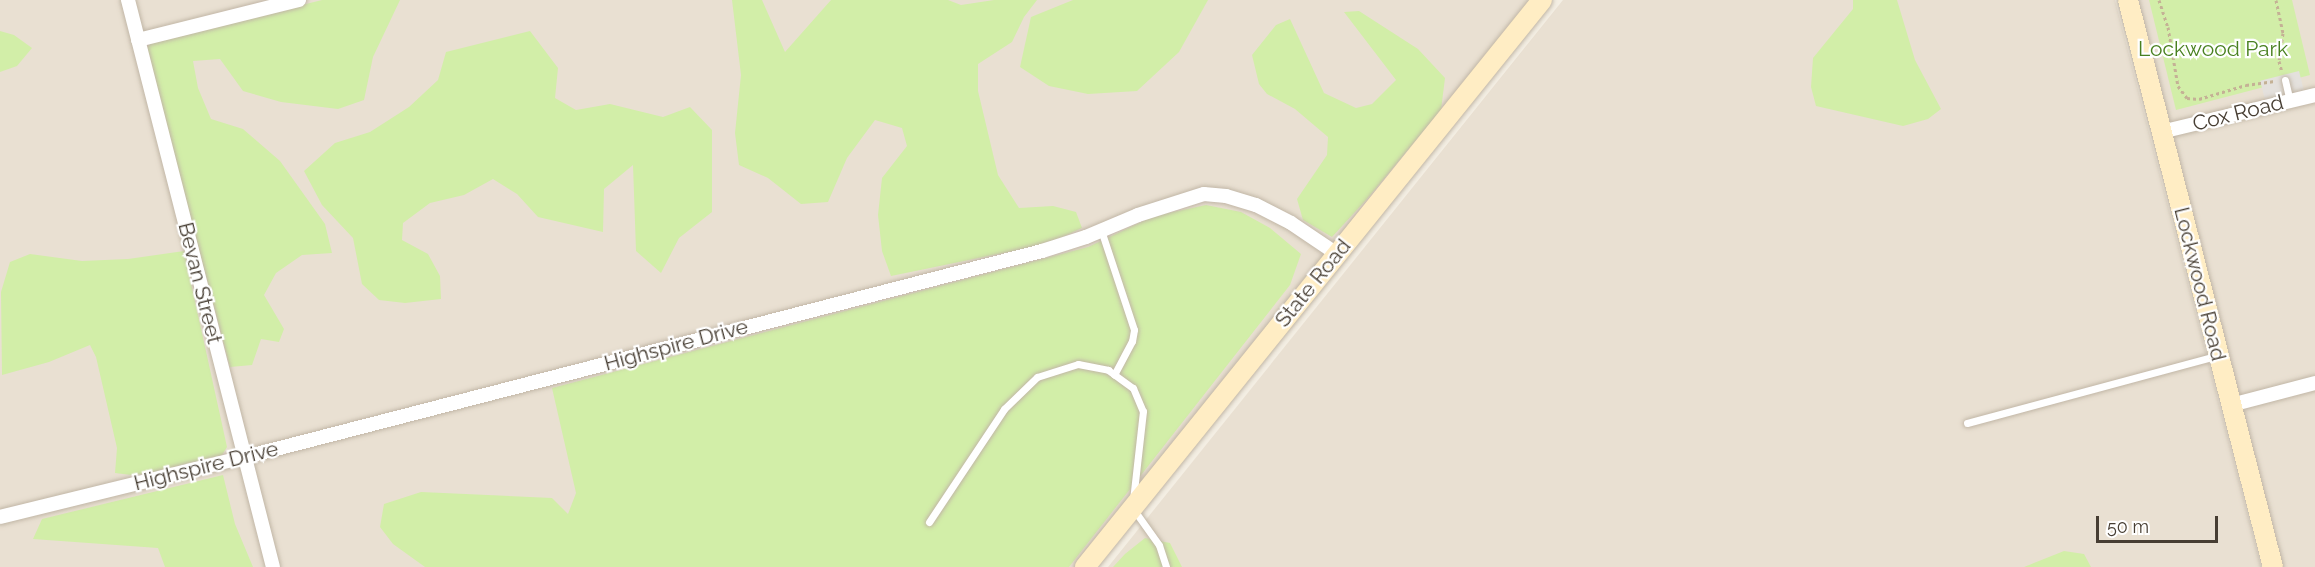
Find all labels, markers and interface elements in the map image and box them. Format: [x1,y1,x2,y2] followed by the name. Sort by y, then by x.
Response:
[2138,36,2288,62] park label: Lockwood Park
[2190,90,2286,136] street label: Cox Road
[2169,204,2231,364] street label: Lockwood Road
[173,220,227,346] street label: Bevan Street
[1270,234,1356,332] street label: State Road
[601,314,751,376] street label: Highspire Drive
[131,436,281,496] street label: Highspire Drive
[2099,504,2220,542] scale bar
[2107,516,2149,537] text: 50 m

